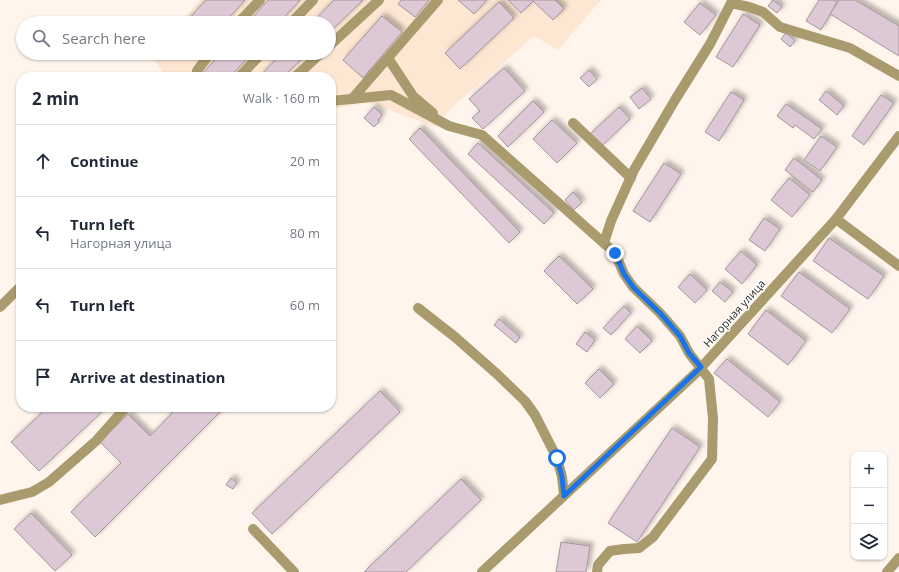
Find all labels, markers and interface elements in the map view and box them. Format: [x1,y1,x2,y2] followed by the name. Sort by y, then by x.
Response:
[16,16,336,60] search box
[30,27,52,49] icon: search
[62,28,146,48] text: Search here
[32,87,79,110] text: 2 min
[243,89,320,107] text: Walk · 160 m
[32,150,54,172] icon: ahead
[70,151,138,171] text: Continue
[290,152,320,170] text: 20 m
[70,214,135,234] text: Turn left
[32,222,54,244] icon: left
[290,224,320,242] text: 80 m
[70,234,172,252] text: Нагорная улица
[606,244,624,262] route end
[700,276,768,350] street label: Нагорная улица
[32,294,54,316] icon: left
[70,295,135,315] text: Turn left
[290,296,320,314] text: 60 m
[32,366,54,388] icon: arrive
[70,367,225,387] text: Arrive at destination
[548,449,566,467] route start
[851,452,887,560] map controls
[851,452,887,488] button: +
[851,488,887,524] button: −
[851,524,887,560] button: layers

